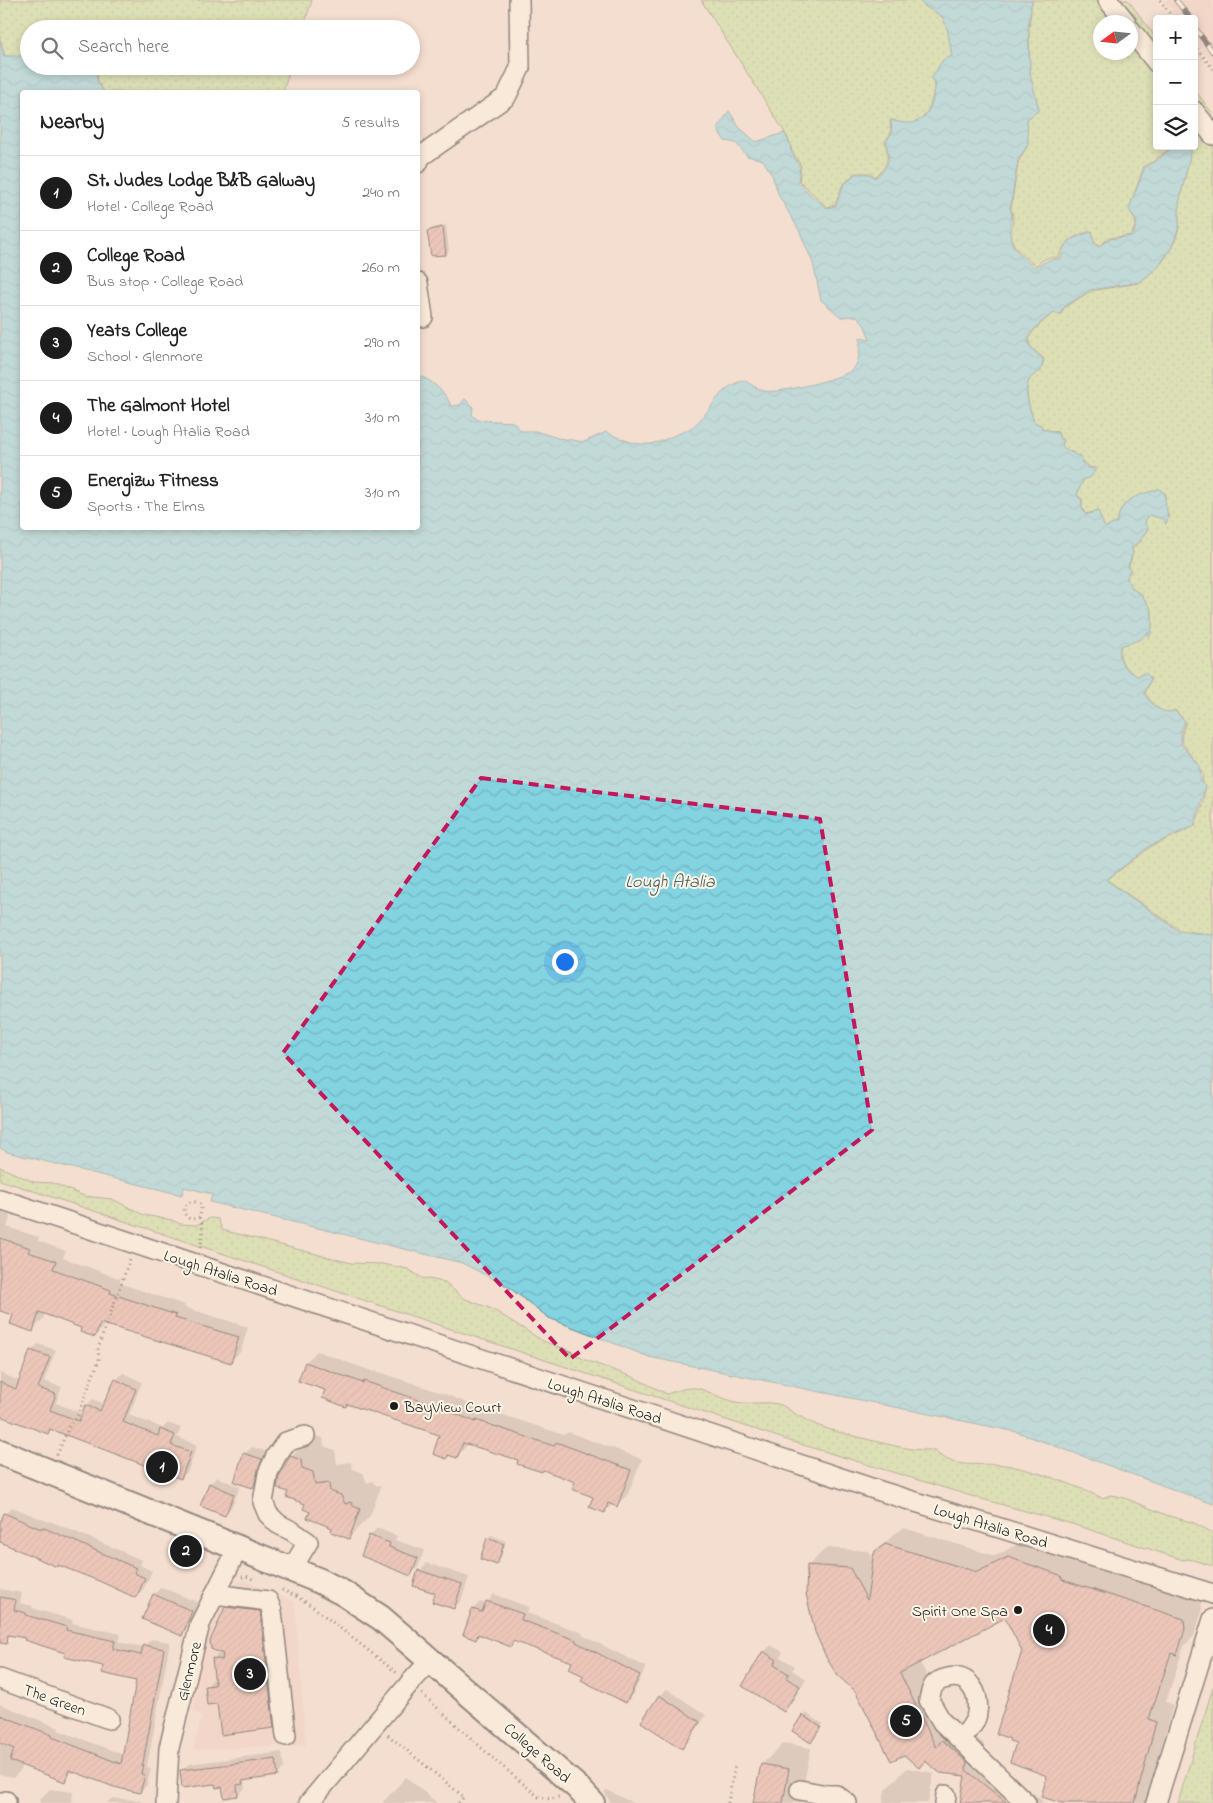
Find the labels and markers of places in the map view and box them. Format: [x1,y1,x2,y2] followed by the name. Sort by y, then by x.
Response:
[403,1396,502,1420] place label: BayView Court
[388,1400,400,1412] marker: BayView Court
[146,1448,178,1486] pin: 1
[170,1532,202,1570] pin: 2
[912,1600,1008,1624] place label: Spirit One Spa
[1012,1604,1024,1616] marker: Spirit One Spa
[1033,1611,1065,1649] pin: 4
[234,1655,266,1693] pin: 3
[890,1702,922,1740] pin: 5

